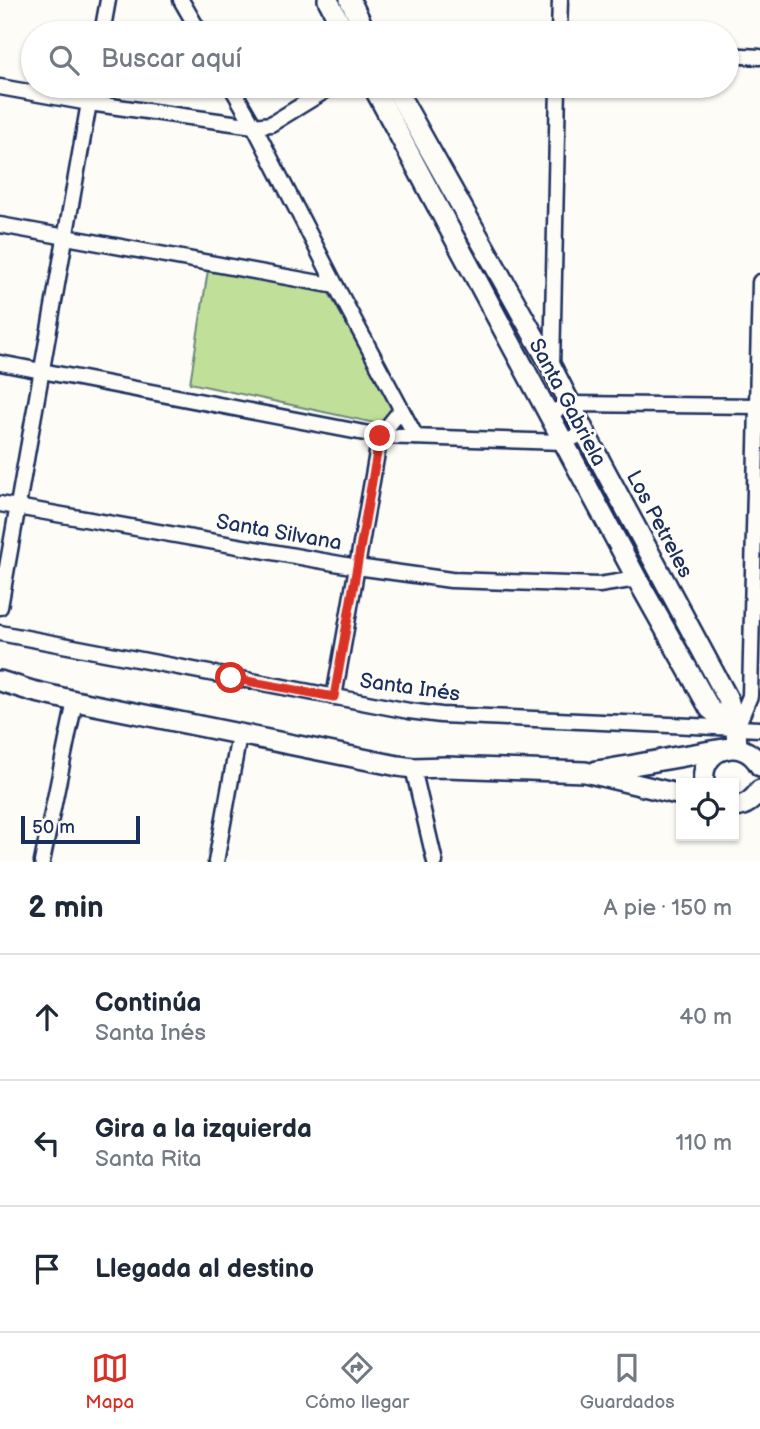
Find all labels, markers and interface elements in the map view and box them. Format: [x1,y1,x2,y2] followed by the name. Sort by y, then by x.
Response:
[21,21,739,98] search box
[45,41,83,79] icon: search
[101,44,242,75] text: Buscar aquí
[524,334,612,470] street label: Santa Gabriela
[364,420,395,451] route end
[621,466,698,582] street label: Los Petreles
[214,509,344,556] street label: Santa Silvana
[215,662,246,693] route start
[358,668,462,707] street label: Santa Inés
[676,778,739,841] map controls
[676,778,739,841] button: locate
[21,813,140,845] scale bar
[32,816,75,839] text: 50 m
[28,890,104,926] text: 2 min
[604,894,732,922] text: A pie · 150 m
[95,988,202,1019] text: Continúa
[28,998,66,1036] icon: ahead
[679,1003,732,1031] text: 40 m
[95,1019,206,1047] text: Santa Inés
[95,1114,312,1145] text: Gira a la izquierda
[28,1124,66,1162] icon: left
[675,1129,732,1157] text: 110 m
[95,1145,202,1173] text: Santa Rita
[28,1250,66,1288] icon: arrive
[95,1254,314,1285] text: Llegada al destino
[85,1349,134,1414] tab: Mapa
[305,1349,409,1414] tab: Cómo llegar
[580,1349,675,1414] tab: Guardados

